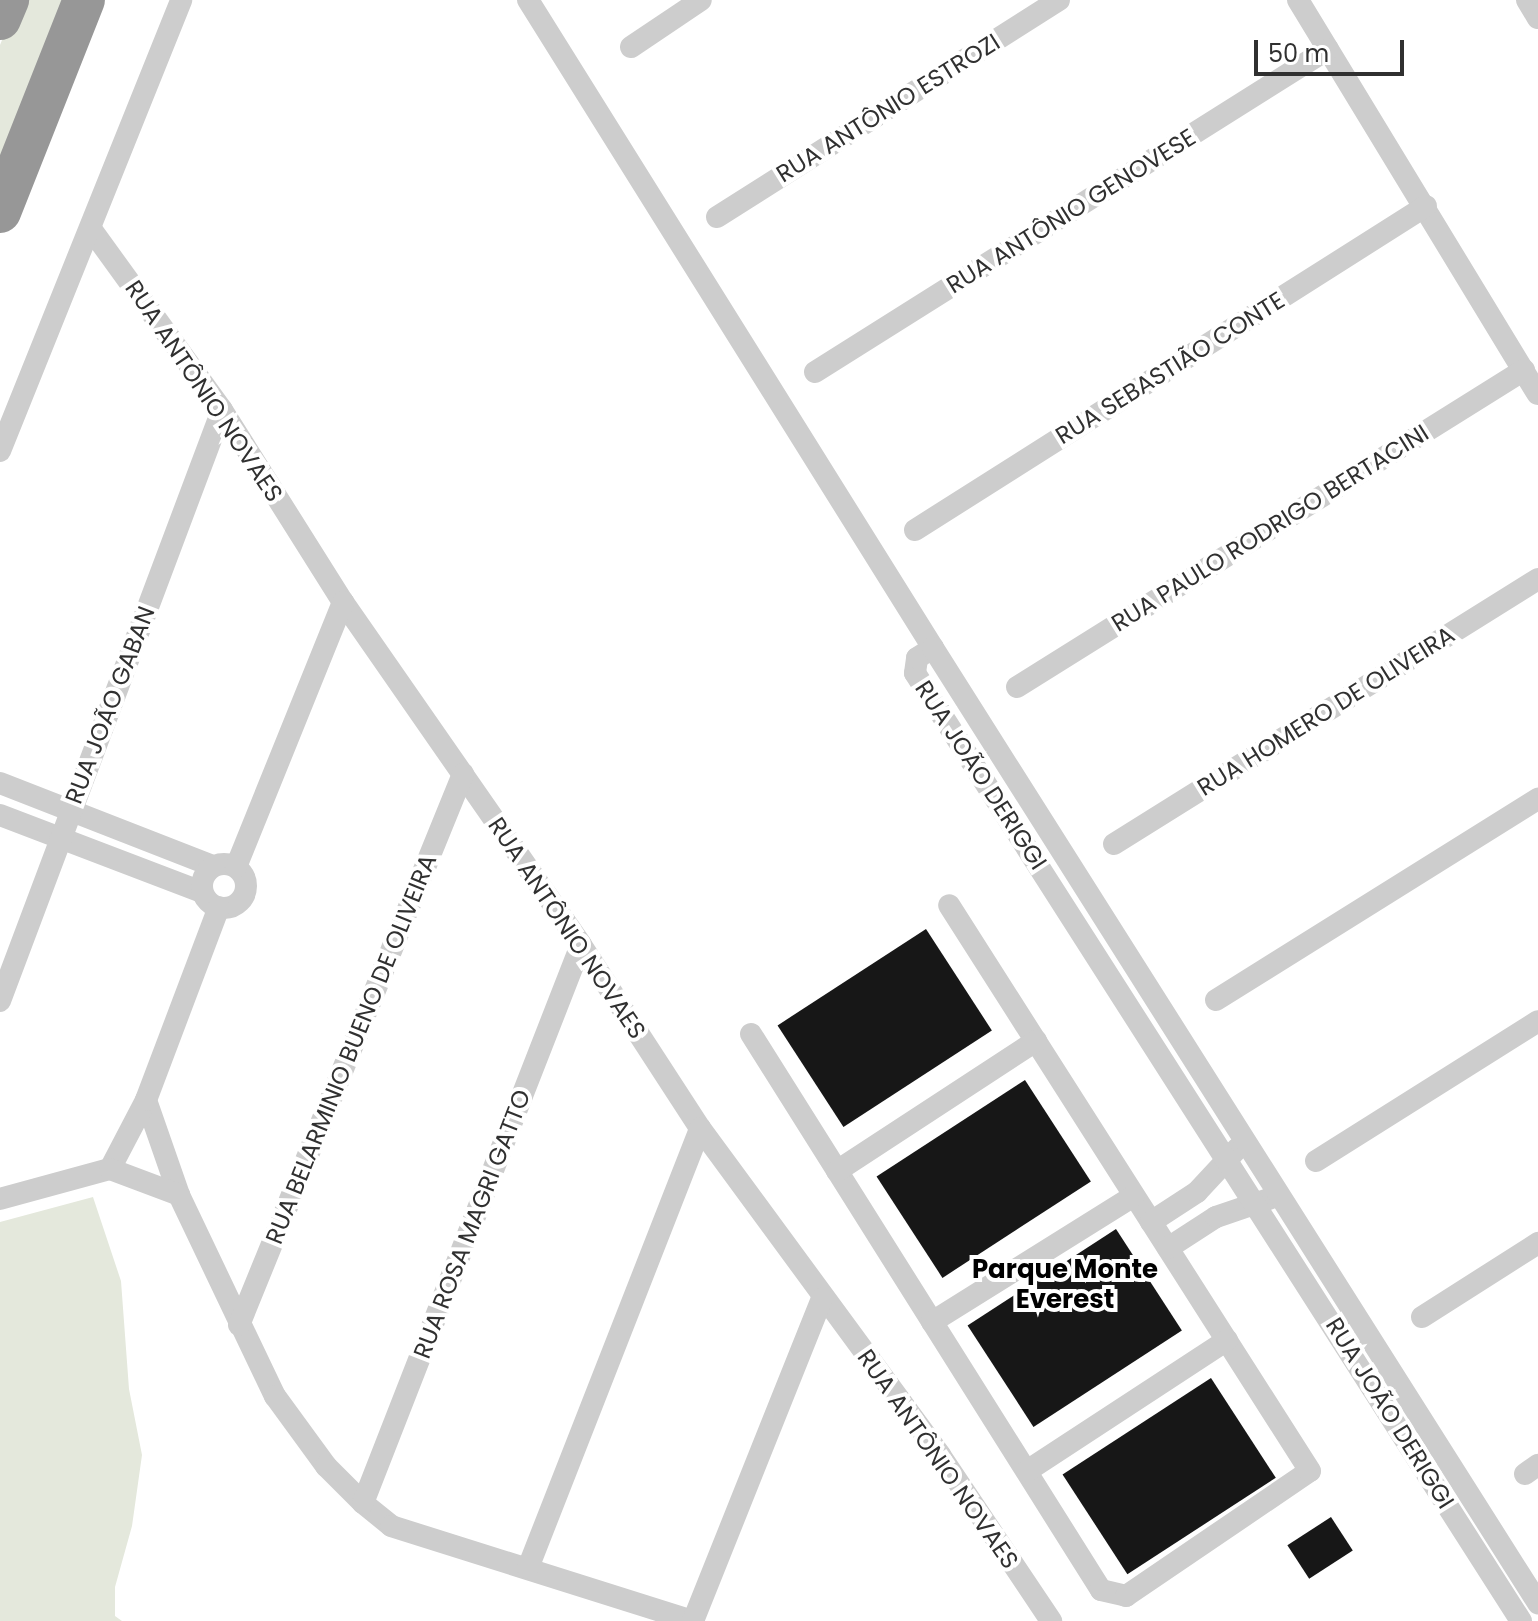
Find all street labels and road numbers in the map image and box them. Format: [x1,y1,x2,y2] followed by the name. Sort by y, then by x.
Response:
[771,27,1005,189] street label: RUA ANTÔNIO ESTROZI
[941,122,1201,300] street label: RUA ANTÔNIO GENOVESE
[119,275,289,507] street label: RUA ANTÔNIO NOVAES
[1050,286,1290,450] street label: RUA SEBASTIÃO CONTE
[1106,418,1434,638] street label: RUA PAULO RODRIGO BERTACINI
[59,602,161,808] street label: RUA JOÃO GABAN
[1192,620,1460,802] street label: RUA HOMERO DE OLIVEIRA
[909,675,1053,875] street label: RUA JOÃO DERIGGI
[482,812,652,1044] street label: RUA ANTÔNIO NOVAES
[259,850,443,1248] street label: RUA BELARMINIO BUENO DE OLIVEIRA
[407,1086,537,1362] street label: RUA ROSA MAGRI GATTO
[1320,1312,1460,1514] street label: RUA JOÃO DERIGGI
[851,1344,1025,1574] street label: RUA ANTÔNIO NOVAES

